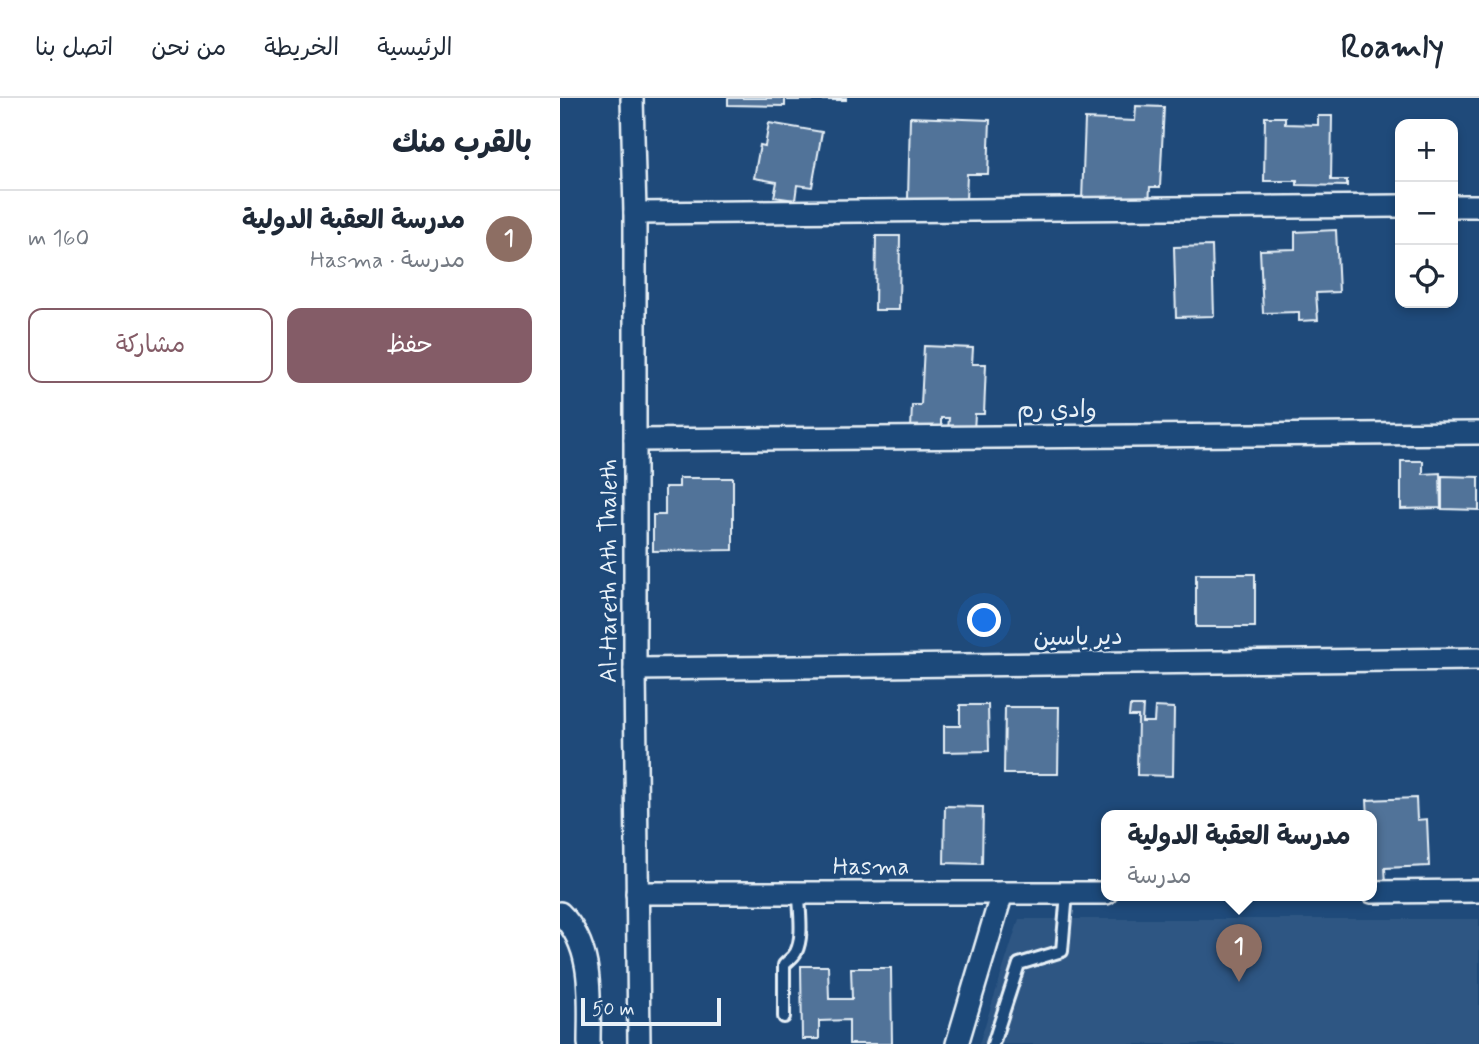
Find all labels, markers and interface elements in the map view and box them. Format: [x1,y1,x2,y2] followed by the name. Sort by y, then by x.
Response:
[1341,26,1444,70] text: Roamly
[35,33,113,64] text: اتصل بنا
[151,33,226,64] text: من نحن
[264,33,339,64] text: الخريطة
[377,33,453,64] text: الرئيسية
[1395,119,1458,308] map controls
[1395,119,1458,182] button: +
[392,124,532,163] text: بالقرب منك
[1395,182,1458,245] button: −
[242,204,465,238] text: مدرسة العقبة الدولية
[28,224,89,254] text: 160 m
[504,224,514,254] text: 1
[1395,245,1458,308] button: locate
[310,246,465,276] text: مدرسة · Hasma
[28,308,273,383] button: مشاركة
[287,308,532,383] button: حفظ
[1017,395,1097,427] street label: وادي رم
[594,459,625,683] street label: Al-Hareth Ath Thaleth
[967,603,1001,637] your location
[1033,622,1123,654] street label: دير ياسين
[1101,810,1377,901] popup
[1127,820,1351,854] text: مدرسة العقبة الدولية
[833,852,909,883] street label: Hasma
[1127,862,1192,892] text: مدرسة
[1216,924,1262,982] pin: 1
[581,995,721,1027] scale bar
[592,997,635,1022] text: 50 m

